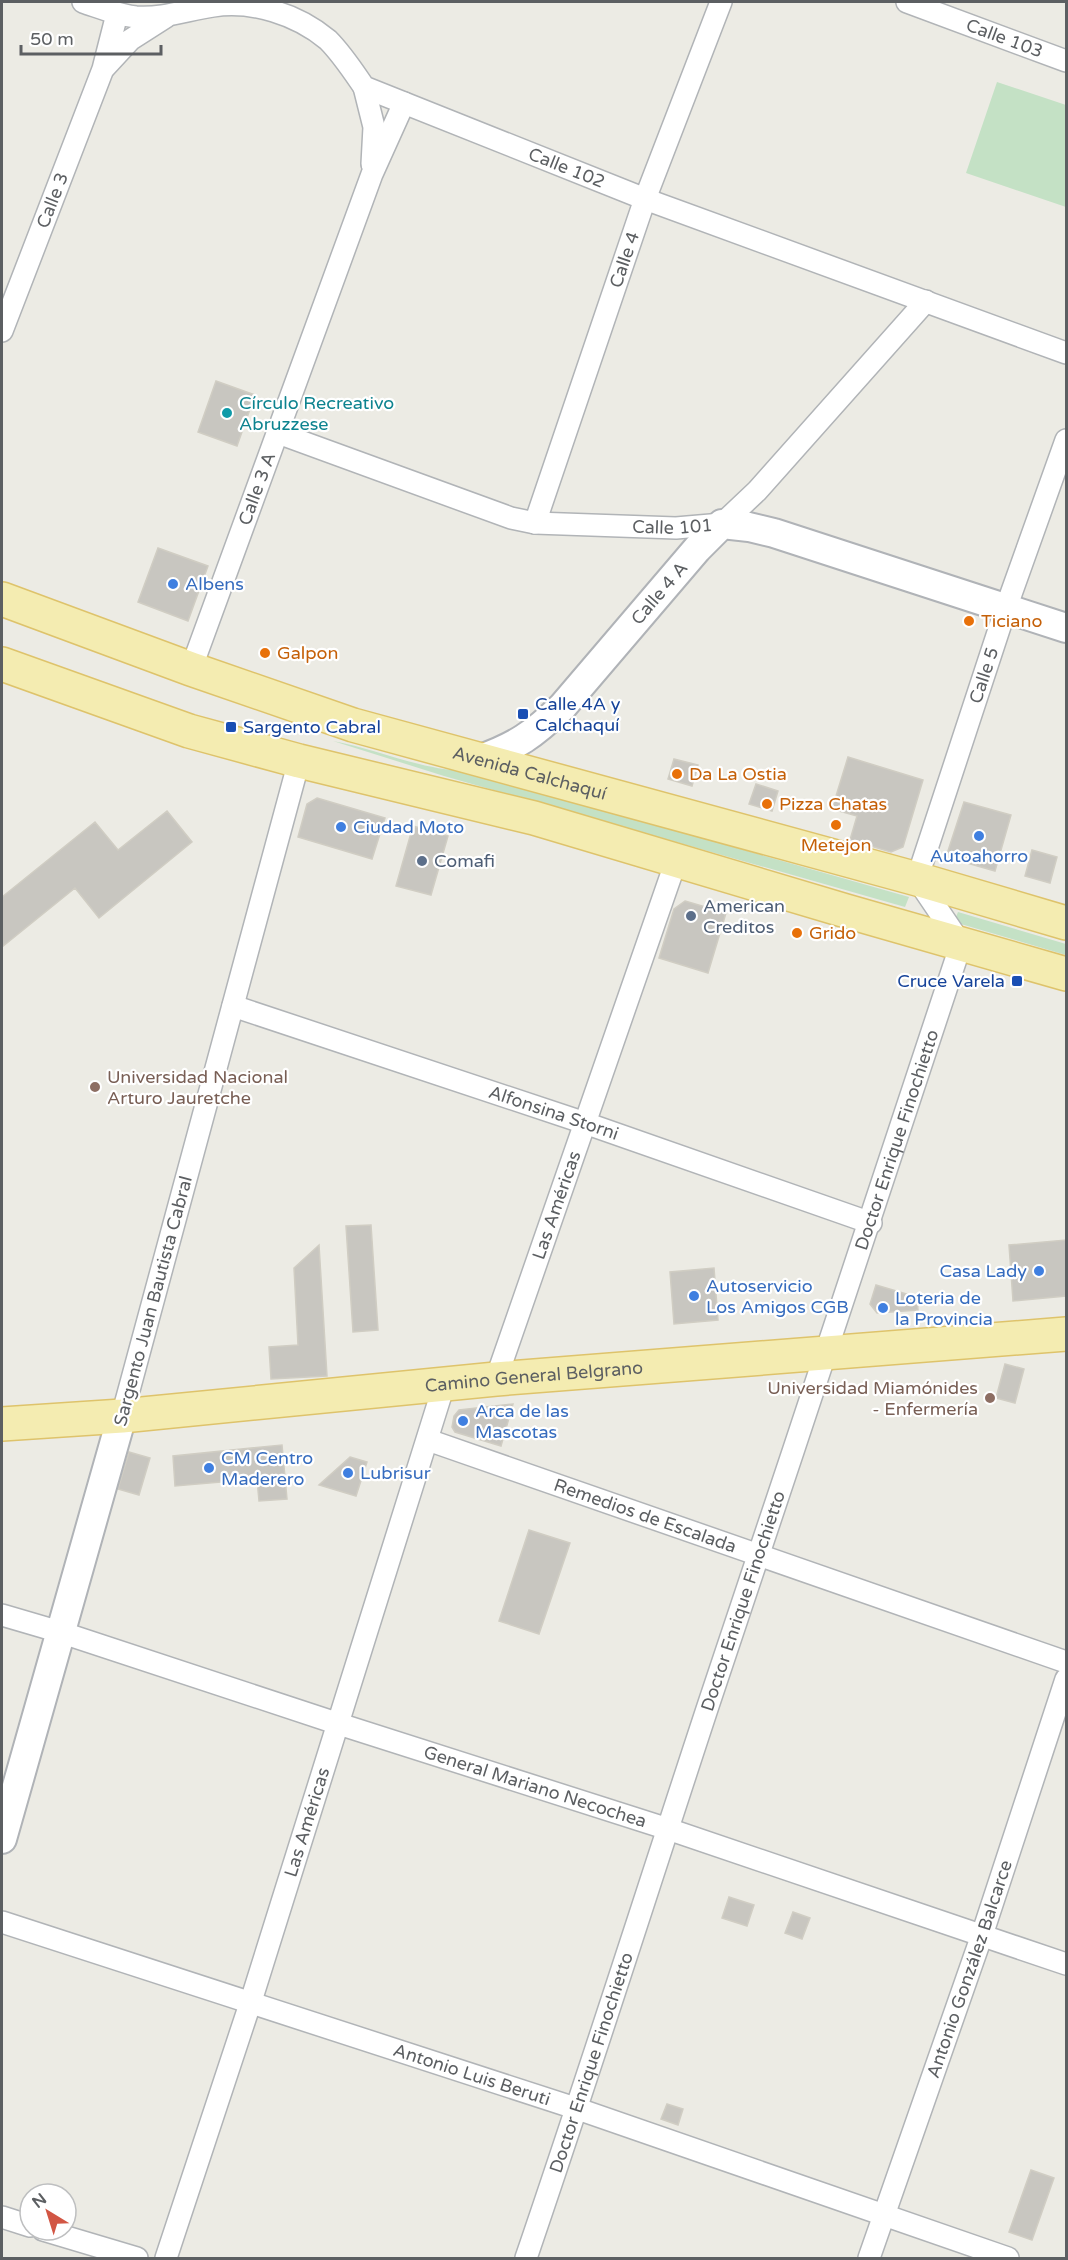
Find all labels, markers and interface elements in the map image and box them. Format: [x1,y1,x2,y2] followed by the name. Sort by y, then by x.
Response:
[963,14,1046,62] street label: Calle 103
[21,18,160,56] scale bar
[30,28,74,50] text: 50 m
[525,143,608,193] street label: Calle 102
[32,169,73,231] street label: Calle 3
[605,229,644,291] street label: Calle 4
[239,392,394,435] place label: Círculo Recreativo Abruzzese
[220,406,234,420] marker: Círculo Recreativo Abruzzese
[234,449,280,528] street label: Calle 3 A
[632,514,713,539] street label: Calle 101
[626,557,692,629] street label: Calle 4 A
[185,573,244,595] place label: Albens
[166,577,180,591] marker: Albens
[981,610,1042,632] place label: Ticiano
[962,614,976,628] marker: Ticiano
[277,642,339,664] place label: Galpon
[964,644,1003,706] street label: Calle 5
[258,646,272,660] marker: Galpon
[535,693,621,736] place label: Calle 4A y Calchaquí
[516,707,530,721] marker: Calle 4A y Calchaquí
[243,716,381,738] place label: Sargento Cabral
[224,720,238,734] marker: Sargento Cabral
[450,742,610,805] street label: Avenida Calchaquí
[689,763,787,785] place label: Da La Ostia
[670,767,684,781] marker: Da La Ostia
[779,793,887,815] place label: Pizza Chatas
[760,797,774,811] marker: Pizza Chatas
[353,816,464,838] place label: Ciudad Moto
[829,818,843,832] marker: Metejon
[334,820,348,834] marker: Ciudad Moto
[972,829,986,843] marker: Autoahorro
[801,834,871,856] place label: Metejon
[930,845,1028,867] place label: Autoahorro
[434,850,495,872] place label: Comafi
[415,854,429,868] marker: Comafi
[703,895,785,938] place label: American Creditos
[684,909,698,923] marker: American Creditos
[809,922,856,944] place label: Grido
[790,926,804,940] marker: Grido
[897,970,1005,992] place label: Cruce Varela
[1010,974,1024,988] marker: Cruce Varela
[850,1027,943,1253] street label: Doctor Enrique Finochietto
[107,1066,288,1109] place label: Universidad Nacional Arturo Jauretche
[88,1080,102,1094] marker: Universidad Nacional Arturo Jauretche
[486,1081,622,1145] street label: Alfonsina Storni
[527,1148,585,1262] street label: Las Américas
[109,1173,197,1429] street label: Sargento Juan Bautista Cabral
[939,1260,1027,1282] place label: Casa Lady
[1032,1264,1046,1278] marker: Casa Lady
[706,1275,849,1318] place label: Autoservicio Los Amigos CGB
[895,1287,993,1330] place label: Loteria de la Provincia
[687,1289,701,1303] marker: Autoservicio Los Amigos CGB
[876,1301,890,1315] marker: Loteria de la Provincia
[424,1356,644,1397] street label: Camino General Belgrano
[767,1377,978,1420] place label: Universidad Miamónides - Enfermería
[983,1391,997,1405] marker: Universidad Miamónides - Enfermería
[475,1400,569,1443] place label: Arca de las Mascotas
[456,1414,470,1428] marker: Arca de las Mascotas
[221,1447,313,1490] place label: CM Centro Maderero
[202,1461,216,1475] marker: CM Centro Maderero
[360,1462,431,1484] place label: Lubrisur
[341,1466,355,1480] marker: Lubrisur
[551,1474,740,1558] street label: Remedios de Escalada
[696,1488,790,1714] street label: Doctor Enrique Finochietto
[421,1741,649,1832] street label: General Mariano Necochea
[280,1765,334,1880] street label: Las Américas
[922,1857,1017,2081] street label: Antonio González Balcarce
[545,1949,638,2176] street label: Doctor Enrique Finochietto
[391,2039,553,2110] street label: Antonio Luis Beruti
[18,2182,78,2242] north arrow
[28,2189,51,2213] text: N

